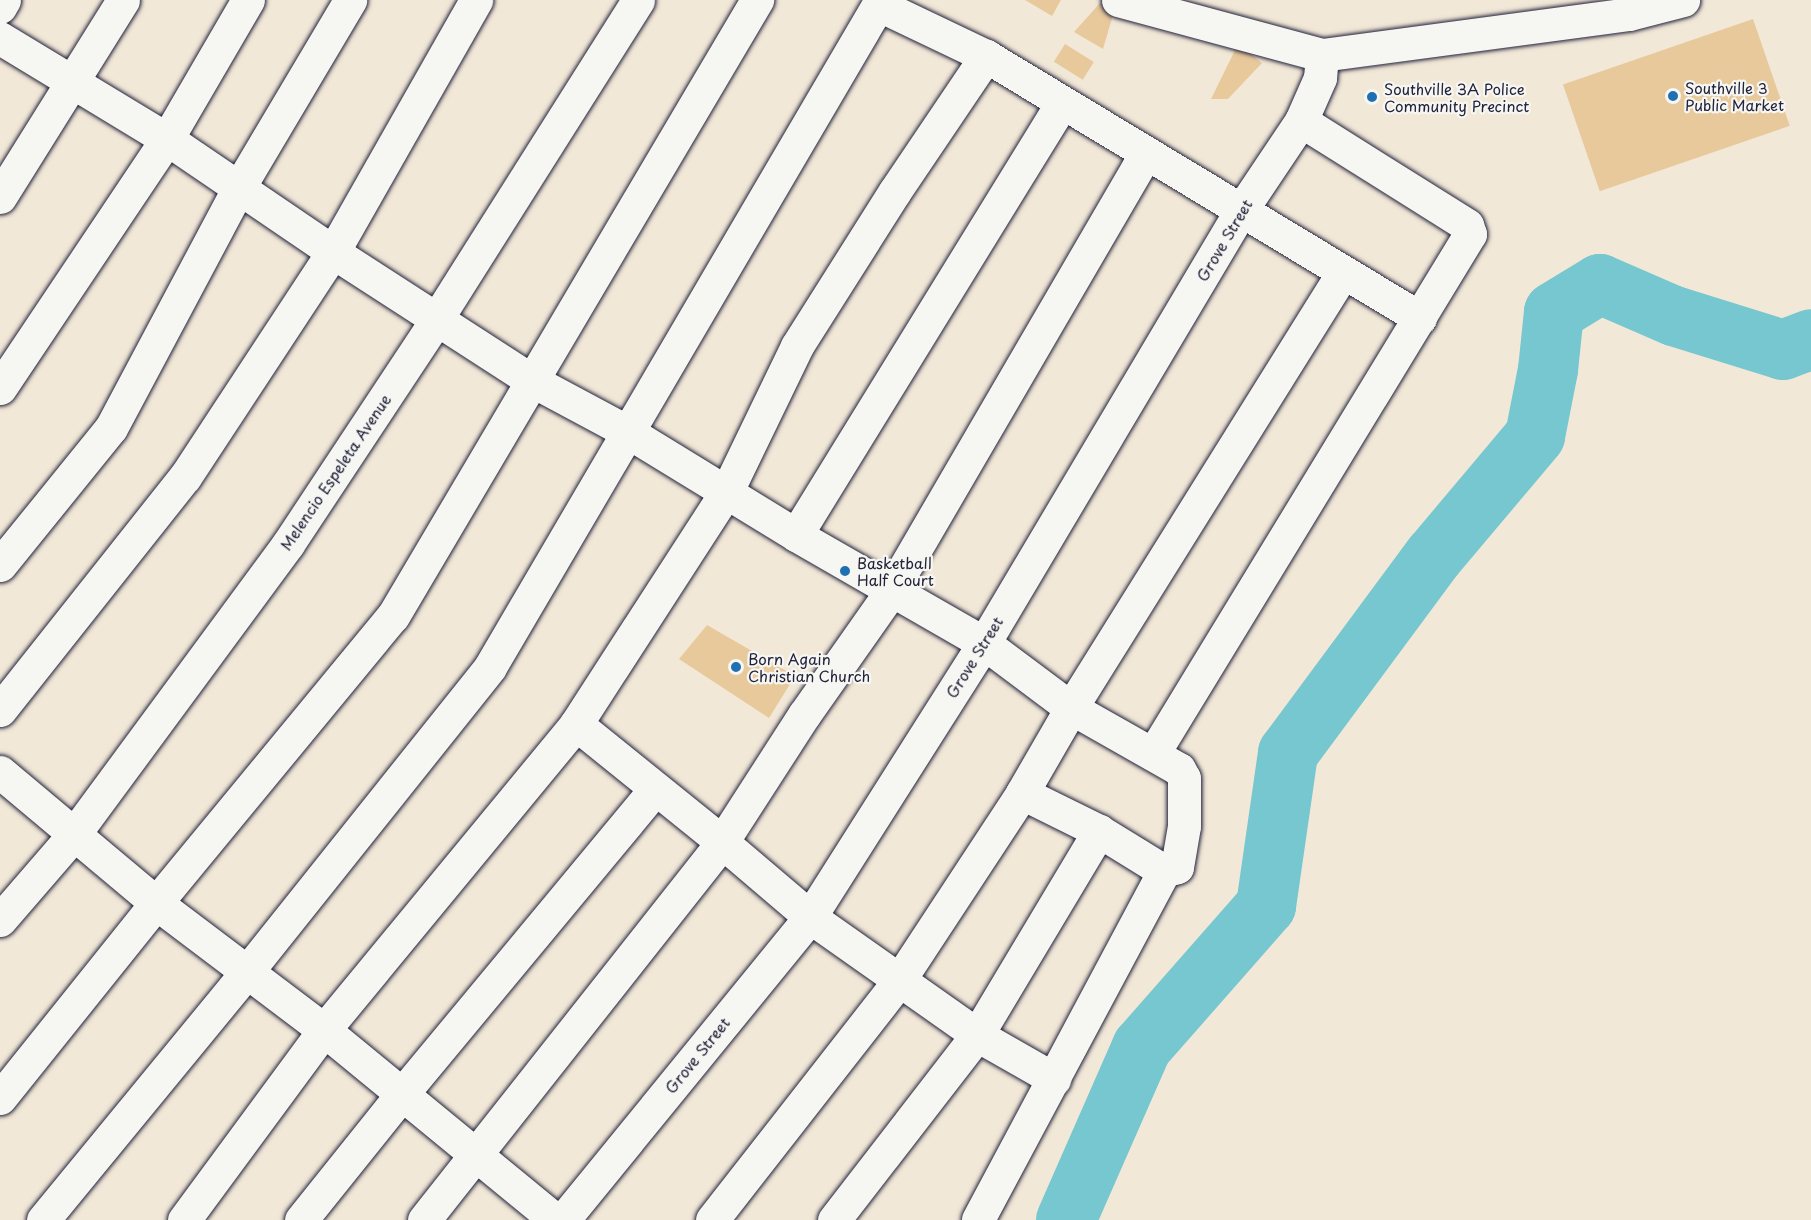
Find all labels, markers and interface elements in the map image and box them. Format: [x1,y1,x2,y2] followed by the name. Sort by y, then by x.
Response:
[1685,78,1785,113] place label: Southville 3 Public Market
[1384,79,1530,114] place label: Southville 3A Police Community Precinct
[1666,89,1680,103] marker: Southville 3 Public Market
[1365,90,1379,104] marker: Southville 3A Police Community Precinct
[1192,195,1256,285] street label: Grove Street
[276,390,394,554] street label: Melencio Espeleta Avenue
[857,553,935,588] place label: Basketball Half Court
[838,564,852,578] marker: Basketball Half Court
[942,613,1006,701] street label: Grove Street
[748,649,870,684] place label: Born Again Christian Church
[729,660,743,674] marker: Born Again Christian Church
[661,1013,733,1097] street label: Grove Street

